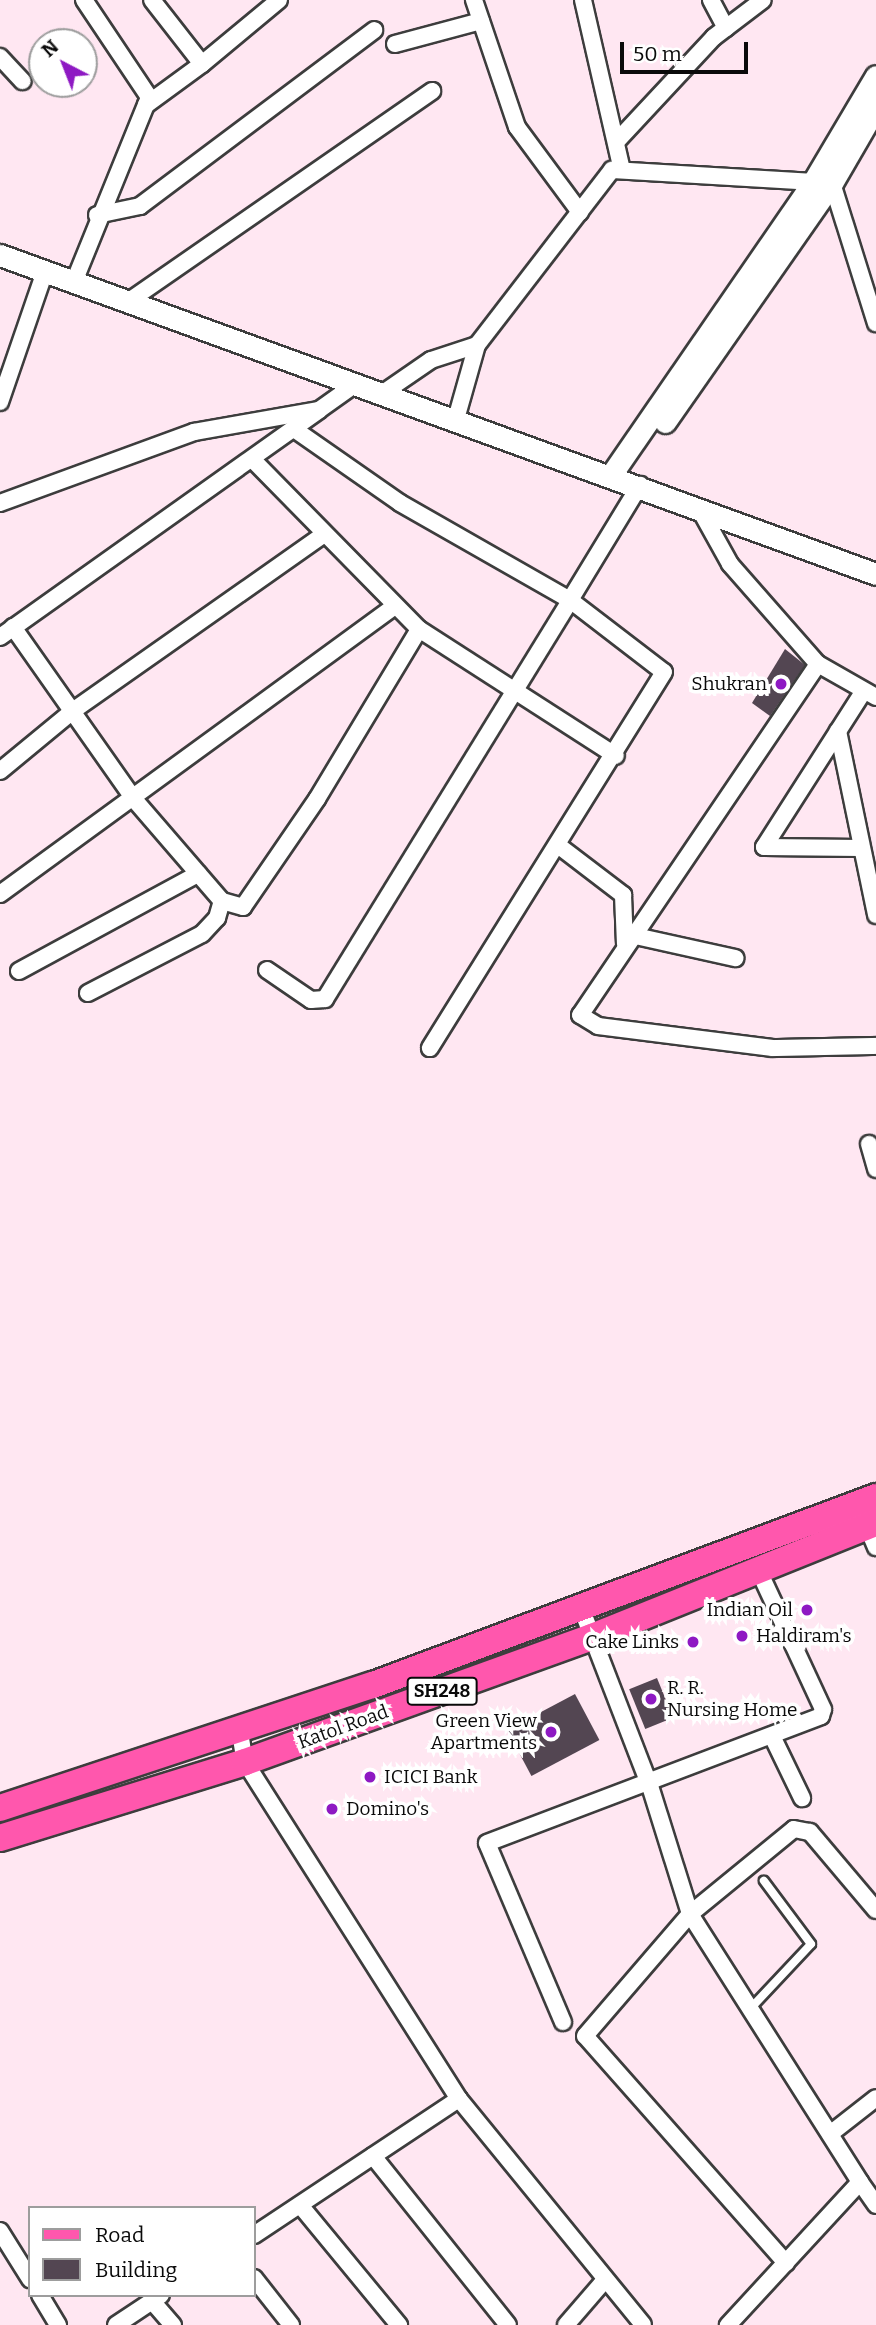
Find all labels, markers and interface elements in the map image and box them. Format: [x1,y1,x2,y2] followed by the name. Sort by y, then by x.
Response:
[28,28,98,98] north arrow
[624,28,752,72] scale bar
[37,35,63,62] text: N
[633,41,682,67] text: 50 m
[691,673,767,695] place label: Shukran
[773,676,789,692] marker: Shukran
[706,1599,793,1621] place label: Indian Oil
[799,1602,815,1618] marker: Indian Oil
[756,1625,851,1647] place label: Haldiram's
[734,1628,750,1644] marker: Haldiram's
[585,1631,679,1653] place label: Cake Links
[685,1634,701,1650] marker: Cake Links
[405,1676,479,1706] road number: SH248
[667,1677,797,1721] place label: R. R. Nursing Home
[641,1689,661,1709] marker: R. R. Nursing Home
[295,1700,391,1754] street label: Katol Road
[431,1710,537,1754] place label: Green View Apartments
[543,1724,559,1740] marker: Green View Apartments
[384,1766,477,1788] place label: ICICI Bank
[362,1769,378,1785] marker: ICICI Bank
[346,1798,429,1820] place label: Domino's
[324,1801,340,1817] marker: Domino's
[28,2206,256,2297] legend
[95,2222,144,2248] text: Road
[95,2257,177,2283] text: Building

